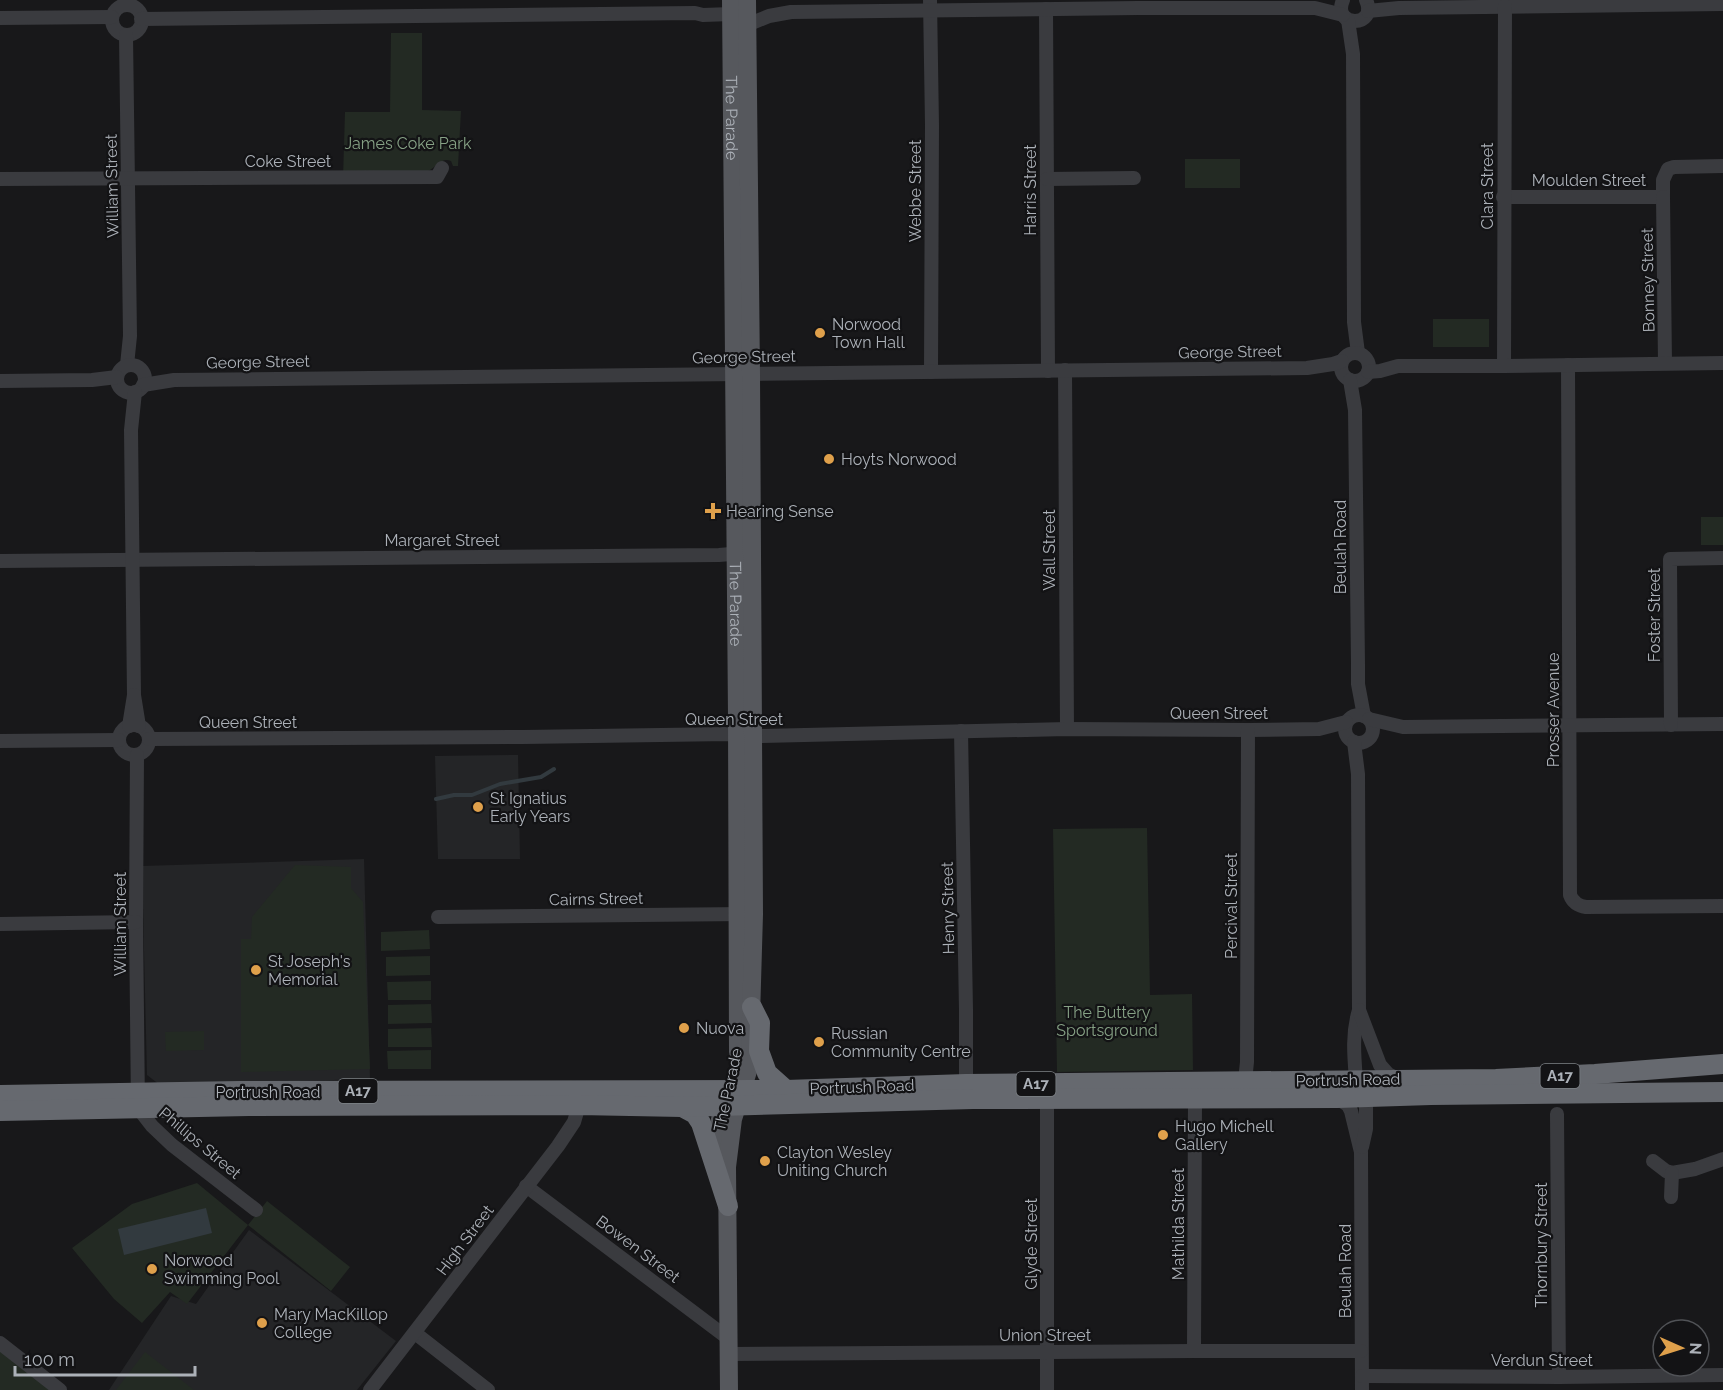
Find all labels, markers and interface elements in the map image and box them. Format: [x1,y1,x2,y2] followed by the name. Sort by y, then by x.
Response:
[722,75,742,161] street label: The Parade
[102,133,122,238] street label: William Street
[345,134,472,153] park label: James Coke Park
[906,139,925,242] street label: Webbe Street
[1478,142,1497,229] street label: Clara Street
[1021,144,1040,236] street label: Harris Street
[245,152,332,171] street label: Coke Street
[1532,171,1647,190] street label: Moulden Street
[1638,227,1658,332] street label: Bonney Street
[832,315,905,352] place label: Norwood Town Hall
[813,326,827,340] marker: Norwood Town Hall
[1178,342,1283,362] street label: George Street
[692,347,797,367] street label: George Street
[206,352,311,372] street label: George Street
[841,450,957,469] place label: Hoyts Norwood
[822,452,836,466] marker: Hoyts Norwood
[1331,500,1350,594] street label: Beulah Road
[704,502,722,520] marker: Hearing Sense
[726,502,834,521] place label: Hearing Sense
[1040,509,1059,591] street label: Wall Street
[384,531,500,550] street label: Margaret Street
[726,561,746,647] street label: The Parade
[1645,567,1664,662] street label: Foster Street
[1544,653,1563,767] street label: Prosser Avenue
[1170,704,1269,723] street label: Queen Street
[685,710,784,729] street label: Queen Street
[199,713,298,732] street label: Queen Street
[490,789,571,826] place label: St Ignatius Early Years
[471,800,485,814] marker: St Ignatius Early Years
[1222,852,1241,959] street label: Percival Street
[938,861,958,955] street label: Henry Street
[111,871,130,976] street label: William Street
[549,889,644,909] street label: Cairns Street
[268,952,351,989] place label: St Joseph's Memorial
[249,963,263,977] marker: St Joseph's Memorial
[1056,1003,1158,1040] park label: The Buttery Sportsground
[696,1019,744,1038] place label: Nuova
[677,1021,691,1035] marker: Nuova
[831,1024,971,1061] place label: Russian Community Centre
[812,1035,826,1049] marker: Russian Community Centre
[710,1047,746,1133] street label: The Parade
[1540,1064,1580,1088] road number: A17
[1295,1070,1401,1090] street label: Portrush Road
[1016,1072,1056,1096] road number: A17
[809,1076,915,1098] street label: Portrush Road
[338,1079,378,1103] road number: A17
[216,1083,321,1102] street label: Portrush Road
[155,1103,245,1183] street label: Phillips Street
[1175,1117,1274,1154] place label: Hugo Michell Gallery
[1156,1128,1170,1142] marker: Hugo Michell Gallery
[777,1143,892,1180] place label: Clayton Wesley Uniting Church
[758,1154,772,1168] marker: Clayton Wesley Uniting Church
[1169,1167,1188,1280] street label: Mathilda Street
[1532,1182,1551,1308] street label: Thornbury Street
[1022,1198,1041,1290] street label: Glyde Street
[432,1201,498,1279] street label: High Street
[592,1211,684,1287] street label: Bowen Street
[1336,1224,1355,1318] street label: Beulah Road
[164,1251,280,1288] place label: Norwood Swimming Pool
[145,1262,159,1276] marker: Norwood Swimming Pool
[274,1305,388,1342] place label: Mary MacKillop College
[255,1316,269,1330] marker: Mary MacKillop College
[1651,1318,1711,1378] north arrow
[999,1326,1092,1345] street label: Union Street
[15,1339,195,1377] scale bar
[1686,1342,1705,1355] text: N
[24,1349,75,1370] text: 100 m
[1491,1351,1594,1370] street label: Verdun Street

